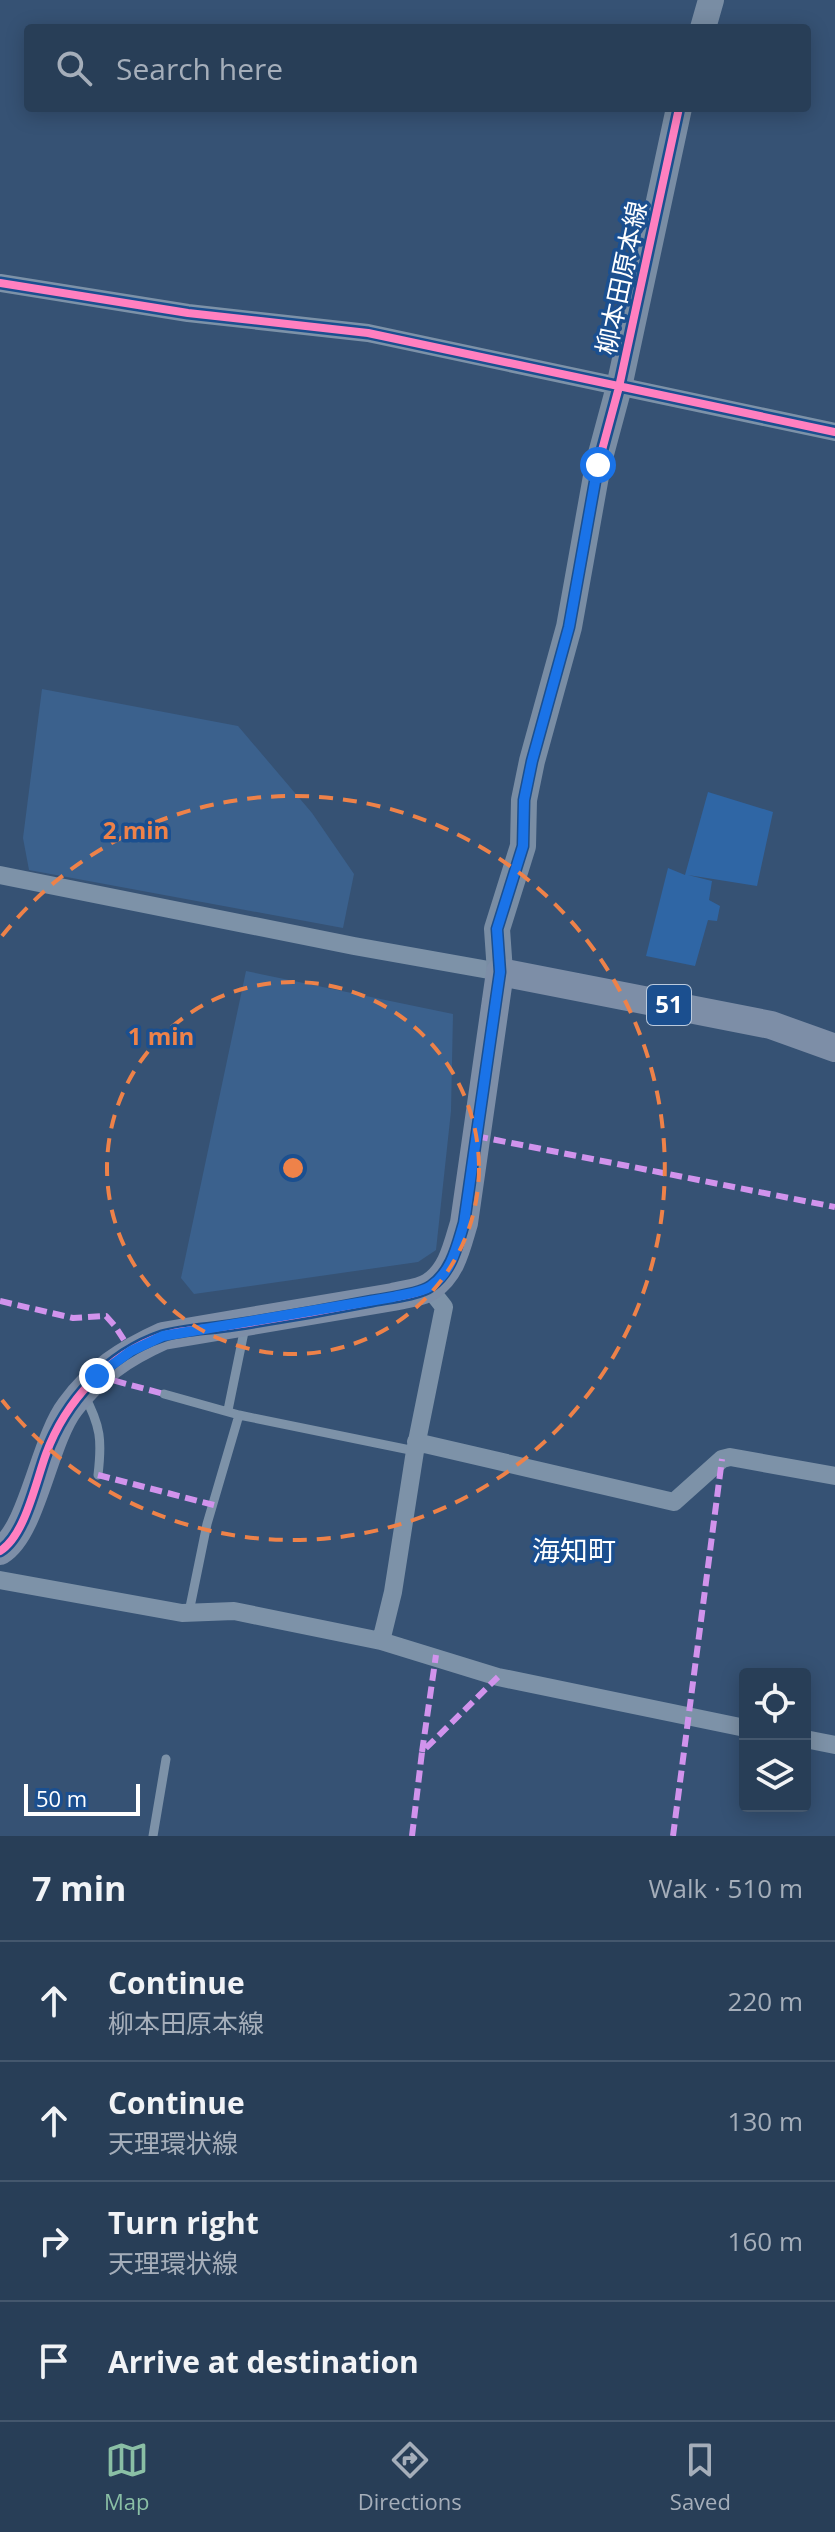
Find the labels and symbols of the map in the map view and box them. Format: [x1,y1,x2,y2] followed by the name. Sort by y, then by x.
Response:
[587,198,655,358] street label: 柳本田原本線
[580,447,616,483] route start
[103,813,169,846] text: 2 min
[647,985,691,1025] road number: 51
[128,1019,194,1052] text: 1 min
[279,1154,307,1182] centre of rings
[79,1358,115,1394] route end
[532,1531,616,1569] district label: 海知町
[24,1780,140,1816] scale bar

